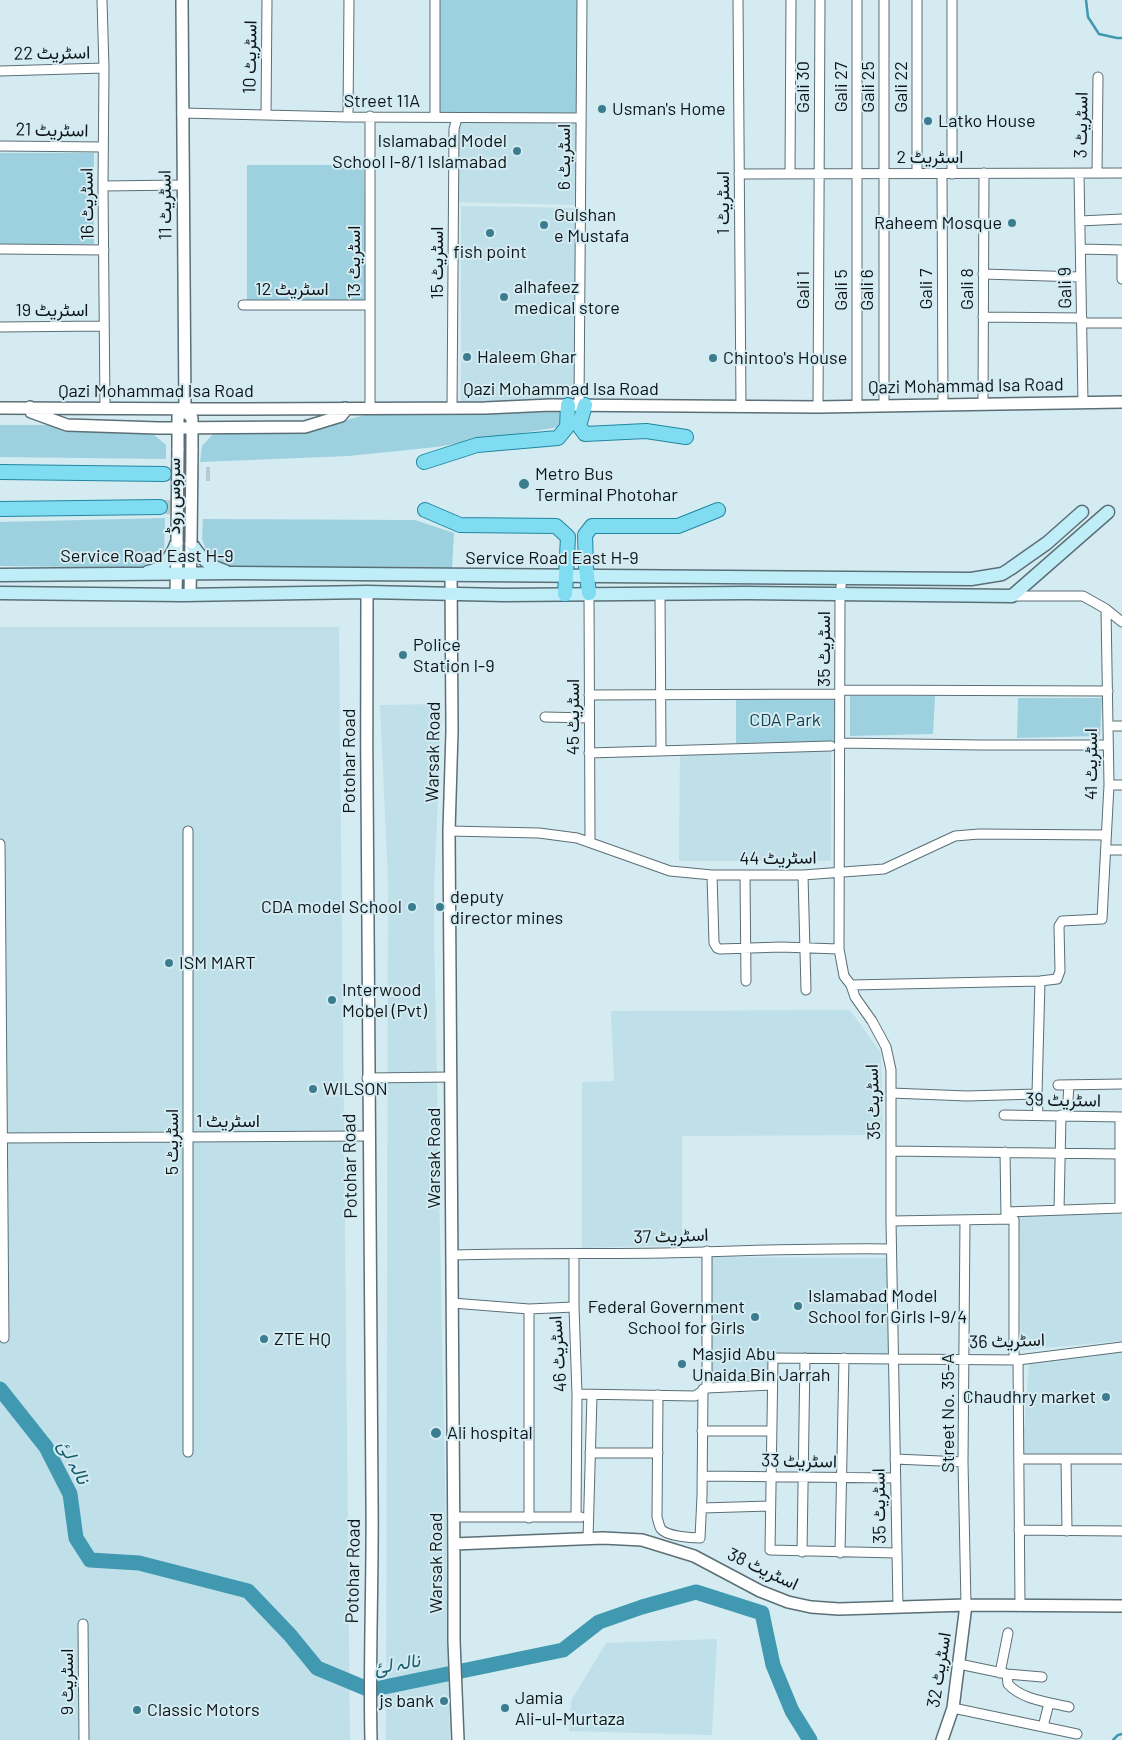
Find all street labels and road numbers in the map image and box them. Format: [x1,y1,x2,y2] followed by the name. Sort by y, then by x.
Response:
[239,20,261,94] street label: اسٹریٹ 10
[14,42,90,64] street label: اسٹریٹ 22
[792,61,814,113] street label: Gali 30
[857,61,879,113] street label: Gali 25
[890,61,912,113] street label: Gali 22
[830,62,852,112] street label: Gali 27
[344,90,420,112] street label: Street 11A
[1070,92,1092,158] street label: اسٹریٹ 3
[15,119,89,141] street label: اسٹریٹ 21
[553,124,575,190] street label: اسٹریٹ 6
[897,146,963,168] street label: اسٹریٹ 2
[76,167,98,241] street label: اسٹریٹ 16
[154,170,176,240] street label: اسٹریٹ 11
[712,171,734,235] street label: اسٹریٹ 1
[343,226,365,298] street label: اسٹریٹ 13
[426,227,448,299] street label: اسٹریٹ 15
[1054,267,1076,309] street label: Gali 9
[956,268,978,310] street label: Gali 8
[830,269,852,311] street label: Gali 5
[856,269,878,311] street label: Gali 6
[915,269,937,309] street label: Gali 7
[792,271,814,309] street label: Gali 1
[255,278,329,300] street label: اسٹریٹ 12
[15,299,89,321] street label: اسٹریٹ 19
[868,373,1064,399] street label: Qazi Mohammad Isa Road
[463,378,659,400] street label: Qazi Mohammad Isa Road
[58,380,254,402] street label: Qazi Mohammad Isa Road
[163,458,185,534] street label: سروس روڈ
[60,545,234,567] street label: Service Road East H-9
[465,547,639,569] street label: Service Road East H-9
[813,611,835,687] street label: اسٹریٹ 35
[562,679,584,755] street label: اسٹریٹ 45
[421,701,445,803] street label: Warsak Road
[338,709,360,813] street label: Potohar Road
[1080,728,1102,800] street label: اسٹریٹ 41
[739,847,817,869] street label: اسٹریٹ 44
[861,1064,885,1140] street label: اسٹریٹ 35
[1025,1089,1101,1111] street label: اسٹریٹ 39
[423,1108,445,1208] street label: Warsak Road
[161,1109,183,1175] street label: اسٹریٹ 5
[196,1110,260,1132] street label: اسٹریٹ 1
[338,1113,362,1219] street label: Potohar Road
[633,1224,709,1248] street label: اسٹریٹ 37
[545,1315,571,1393] street label: اسٹریٹ 46
[969,1329,1045,1353] street label: اسٹریٹ 36
[937,1353,959,1473] street label: Street No. 35-A
[761,1450,837,1472] street label: اسٹریٹ 33
[868,1468,890,1544] street label: اسٹریٹ 35
[425,1513,447,1613] street label: Warsak Road
[341,1518,365,1624] street label: Potohar Road
[724,1543,802,1595] street label: اسٹریٹ 38
[922,1631,956,1709] street label: اسٹریٹ 32
[56,1649,78,1715] street label: اسٹریٹ 9

